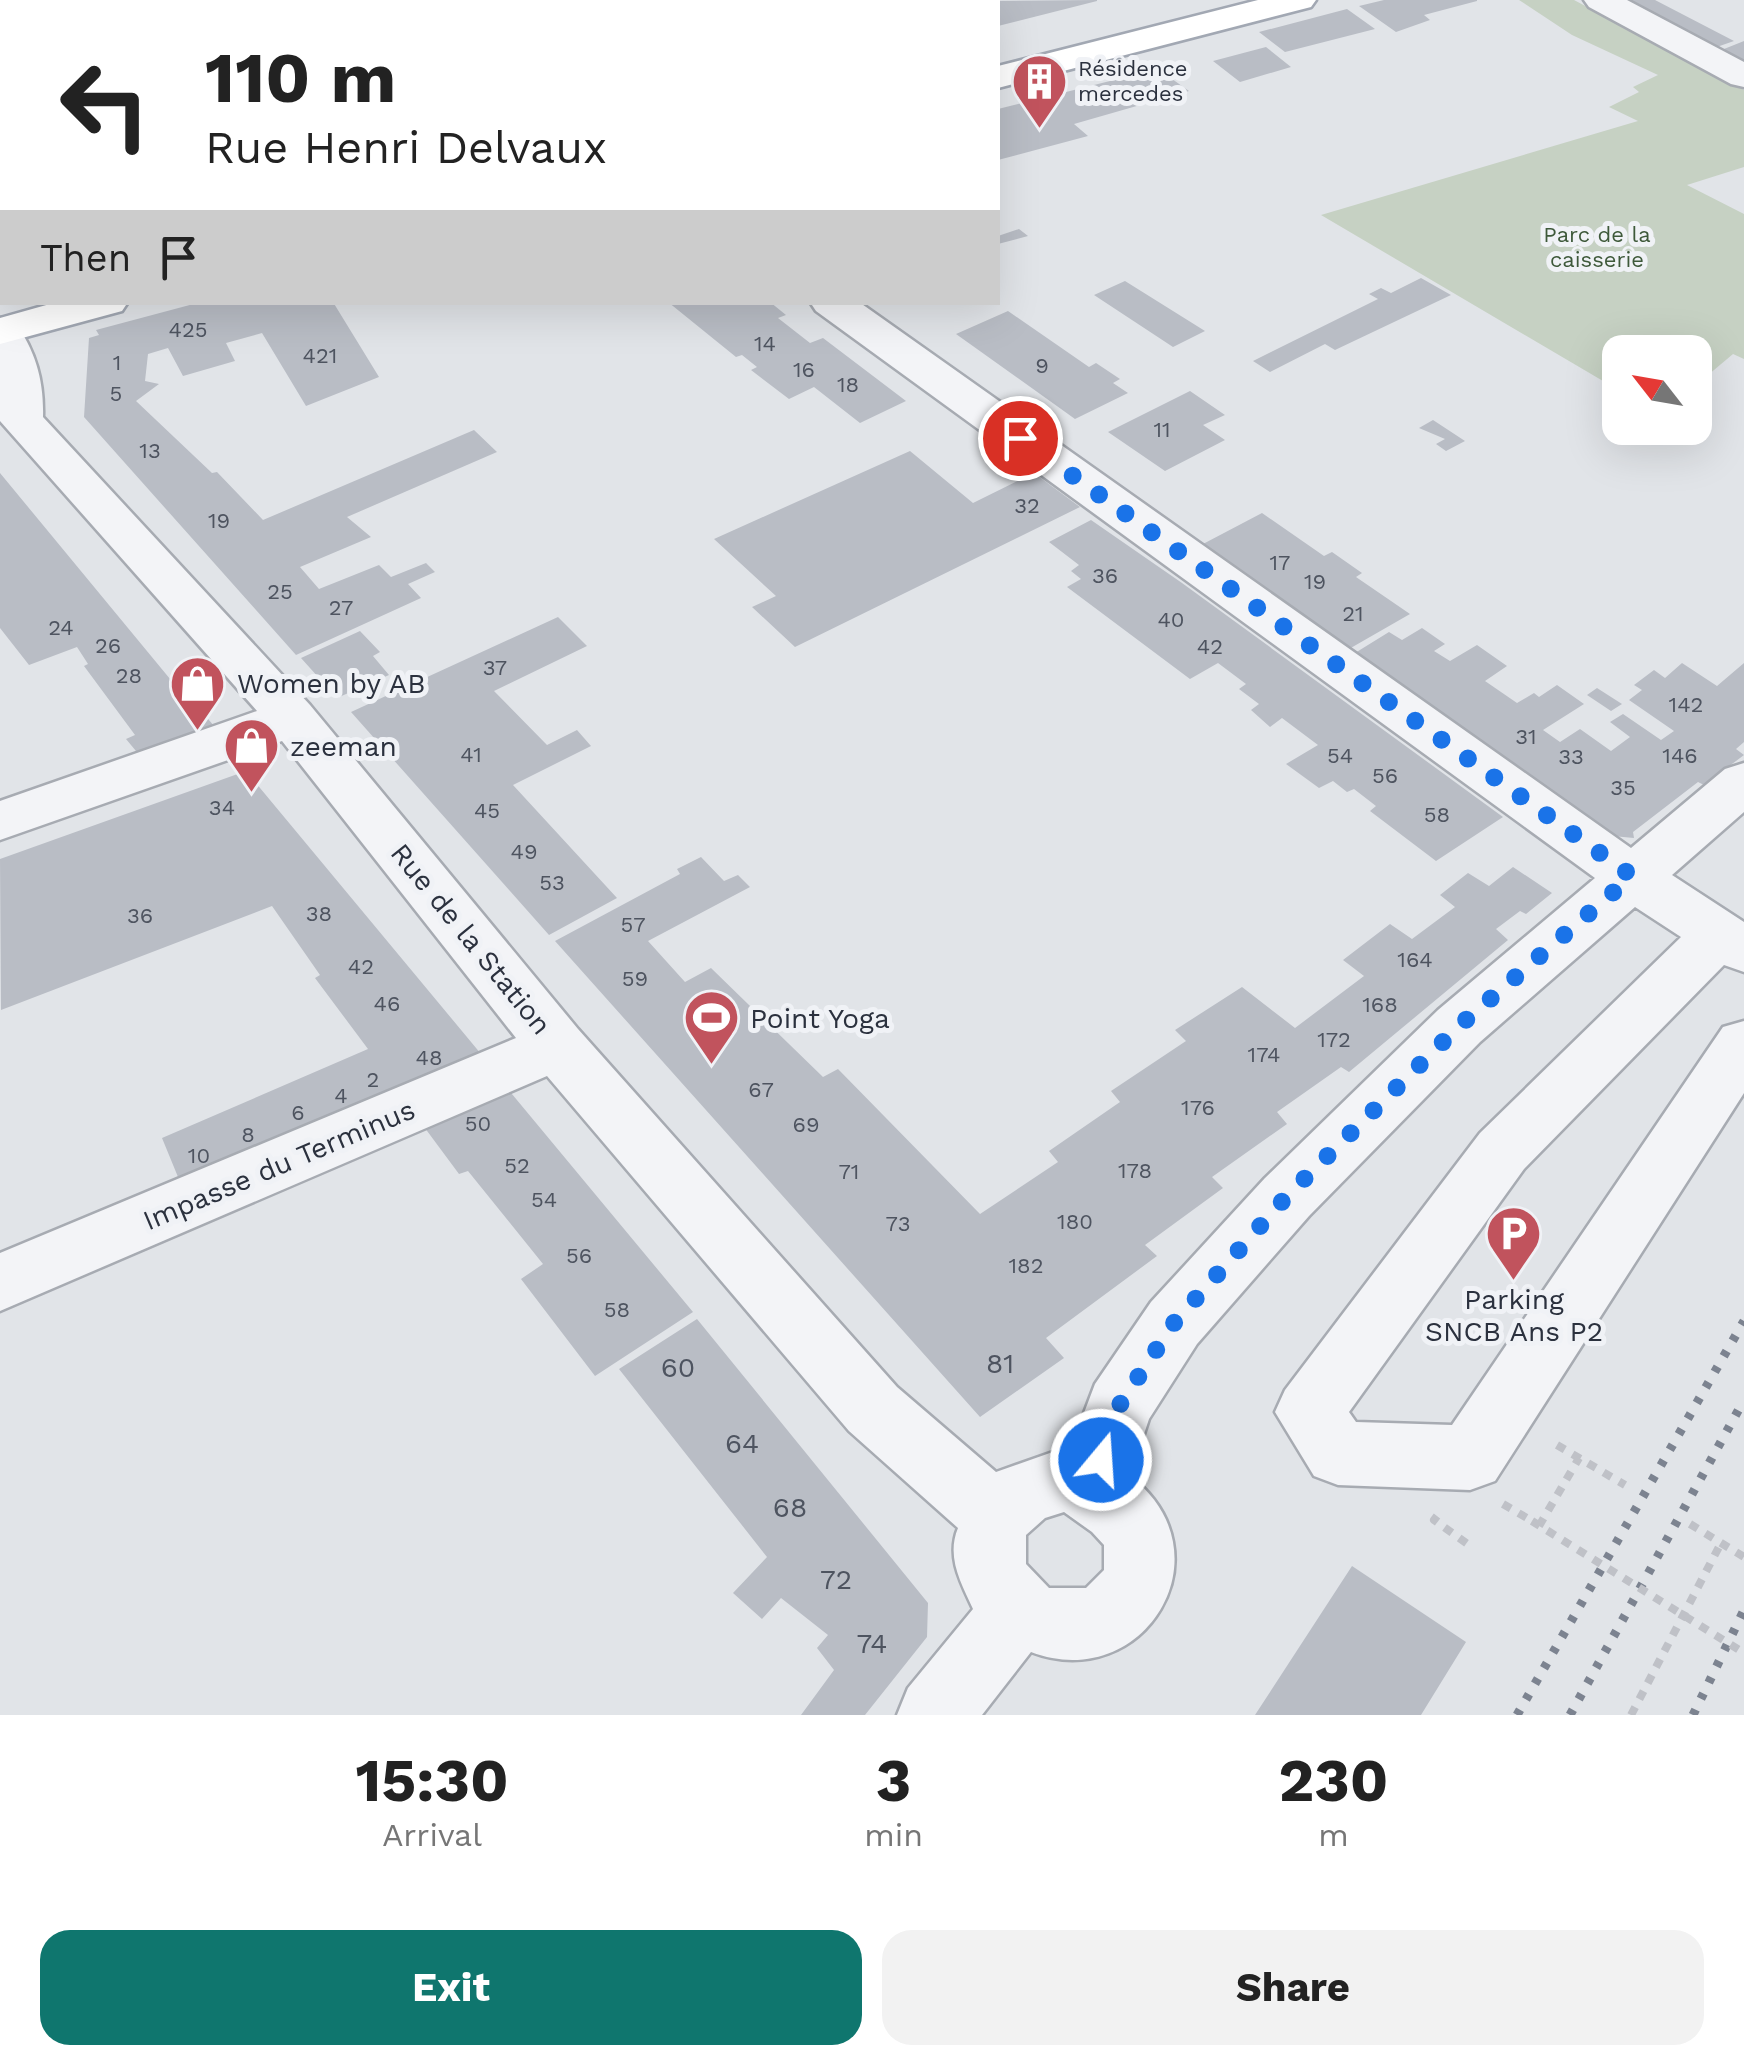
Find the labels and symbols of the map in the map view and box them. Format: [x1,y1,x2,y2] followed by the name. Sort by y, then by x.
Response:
[1009,51,1069,130] building icon: Résidence mercedes
[1078,56,1188,106] place label: Résidence mercedes
[1543,222,1651,272] park label: Parc de la caisserie
[168,317,208,342] house number: 425
[754,331,776,356] house number: 14
[1602,335,1712,445] north arrow
[303,343,337,368] house number: 421
[113,350,121,375] house number: 1
[1035,353,1049,378] house number: 9
[793,357,815,382] house number: 16
[837,372,859,397] house number: 18
[110,381,122,406] house number: 5
[978,396,1063,481] pin
[1153,417,1171,442] house number: 11
[139,438,161,463] house number: 13
[1014,493,1040,518] house number: 32
[208,508,230,533] house number: 19
[1270,550,1290,575] house number: 17
[1092,563,1118,588] house number: 36
[1304,569,1326,594] house number: 19
[267,579,293,604] house number: 25
[329,595,353,620] house number: 27
[1342,601,1364,626] house number: 21
[1157,607,1185,632] house number: 40
[48,615,74,640] house number: 24
[95,633,121,658] house number: 26
[1197,634,1223,659] house number: 42
[168,653,228,732] shop icon: Women by AB
[483,655,507,680] house number: 37
[116,663,142,688] house number: 28
[237,667,426,700] place label: Women by AB
[1669,692,1703,717] house number: 142
[221,716,281,795] shop icon: zeeman
[1515,724,1537,749] house number: 31
[290,730,397,763] place label: zeeman
[460,742,482,767] house number: 41
[1327,743,1353,768] house number: 54
[1662,743,1698,768] house number: 146
[1558,744,1584,769] house number: 33
[1372,763,1398,788] house number: 56
[1610,775,1636,800] house number: 35
[209,795,235,820] house number: 34
[474,798,500,823] house number: 45
[1424,802,1450,827] house number: 58
[384,837,558,1041] street label: Rue de la Station
[510,839,538,864] house number: 49
[539,870,565,895] house number: 53
[306,901,332,926] house number: 38
[127,903,153,928] house number: 36
[620,912,646,937] house number: 57
[1397,947,1433,972] house number: 164
[348,954,374,979] house number: 42
[622,966,648,991] house number: 59
[681,988,741,1067] sports icon: Point Yoga
[374,991,400,1016] house number: 46
[1362,992,1398,1017] house number: 168
[750,1002,890,1035] place label: Point Yoga
[1317,1027,1351,1052] house number: 172
[1248,1042,1280,1067] house number: 174
[416,1045,443,1070] house number: 48
[367,1067,379,1092] house number: 2
[748,1077,774,1102] house number: 67
[334,1083,348,1108] house number: 4
[138,1093,420,1237] street label: Impasse du Terminus
[1181,1095,1215,1120] house number: 176
[291,1100,305,1125] house number: 6
[465,1111,491,1136] house number: 50
[793,1112,819,1137] house number: 69
[241,1122,255,1147] house number: 8
[188,1143,210,1168] house number: 10
[504,1153,530,1178] house number: 52
[1118,1158,1152,1183] house number: 178
[839,1159,859,1184] house number: 71
[531,1187,557,1212] house number: 54
[1484,1203,1544,1282] parking icon: Parking SNCB Ans P2
[1057,1209,1093,1234] house number: 180
[885,1211,911,1236] house number: 73
[566,1243,592,1268] house number: 56
[1009,1253,1043,1278] house number: 182
[1425,1283,1603,1348] place label: Parking SNCB Ans P2
[604,1297,630,1322] house number: 58
[986,1347,1014,1380] house number: 81
[661,1351,695,1384] house number: 60
[1049,1408,1153,1512] position arrow
[725,1427,759,1460] house number: 64
[773,1491,807,1524] house number: 68
[820,1563,852,1596] house number: 72
[857,1627,887,1660] house number: 74

